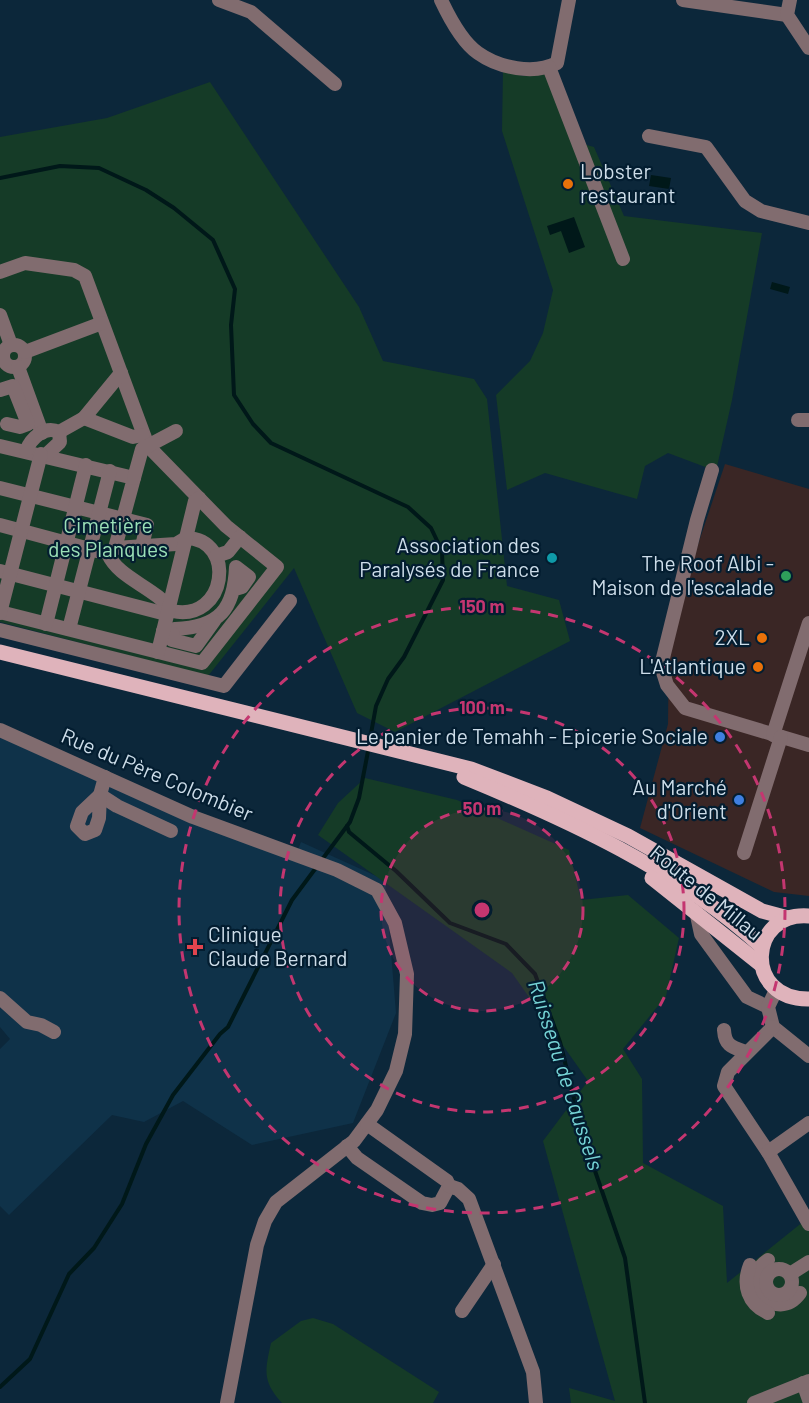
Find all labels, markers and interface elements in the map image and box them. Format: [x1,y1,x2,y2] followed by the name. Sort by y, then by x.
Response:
[580,158,676,207] place label: Lobster restaurant
[561,177,575,191] marker: Lobster restaurant
[48,512,168,561] park label: Cimetière des Planques
[359,532,540,581] place label: Association des Paralysés de France
[591,550,774,599] place label: The Roof Albi - Maison de l'escalade
[545,551,559,565] marker: Association des Paralysés de France
[779,569,793,583] marker: The Roof Albi - Maison de l'escalade
[460,595,504,617] text: 150 m
[714,624,750,649] place label: 2XL
[755,631,769,645] marker: 2XL
[639,653,746,678] place label: L'Atlantique
[751,660,765,674] marker: L'Atlantique
[459,696,505,718] text: 100 m
[58,722,258,826] street label: Rue du Père Colombier
[356,723,708,748] place label: Le panier de Temahh - Epicerie Sociale
[713,730,727,744] marker: Le panier de Temahh - Epicerie Sociale
[632,774,727,823] place label: Au Marché d'Orient
[732,793,746,807] marker: Au Marché d'Orient
[463,797,501,819] text: 50 m
[646,839,768,945] street label: Route de Millau
[472,900,492,920] centre of rings
[208,921,347,970] place label: Clinique Claude Bernard
[186,938,204,956] marker: Clinique Claude Bernard
[524,976,610,1173] water label: Ruisseau de Caussels

